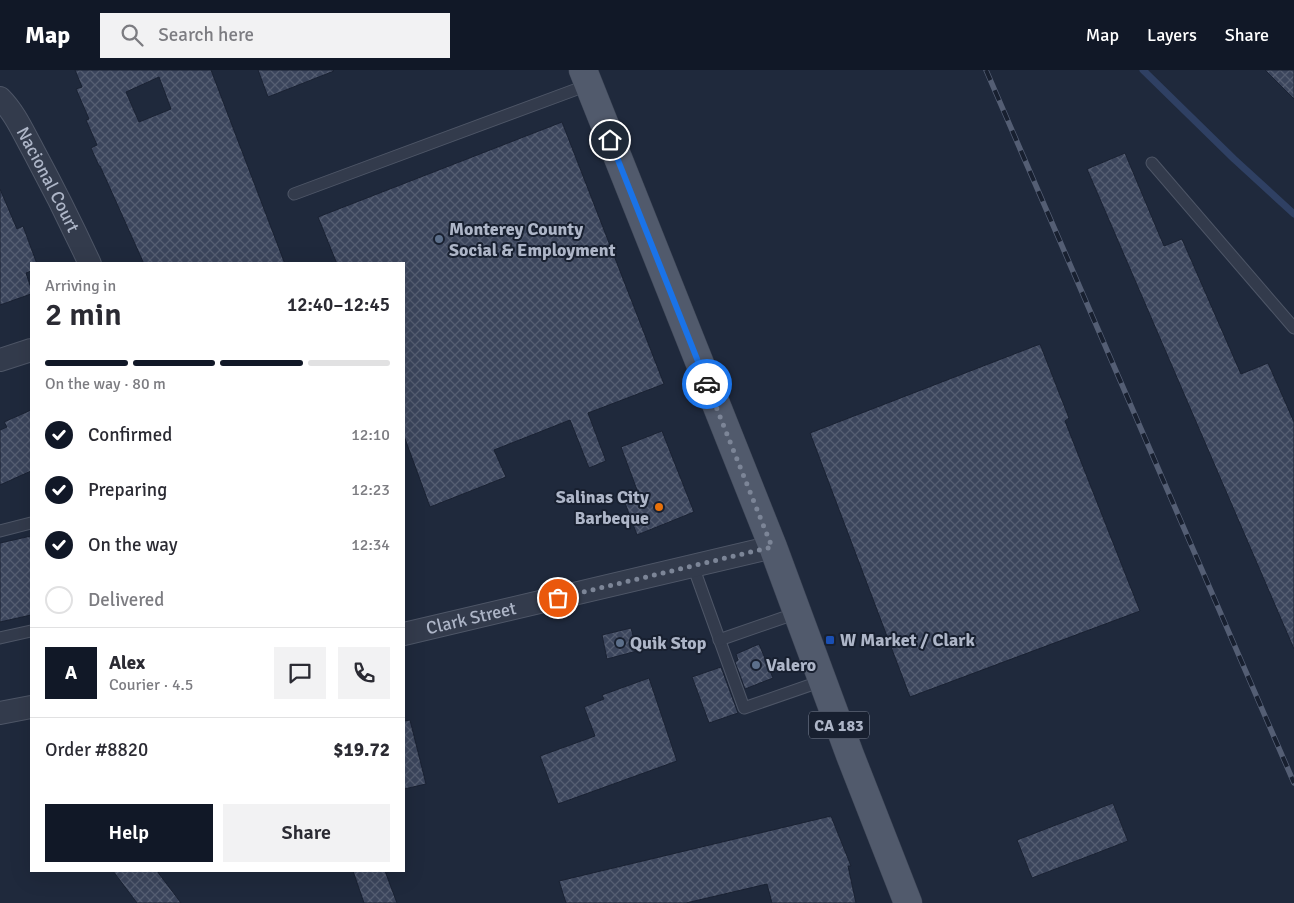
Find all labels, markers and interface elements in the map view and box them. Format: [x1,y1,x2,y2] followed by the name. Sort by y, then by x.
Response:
[100,13,450,58] search box
[25,20,70,50] text: Map
[118,21,146,49] icon: search
[158,23,254,47] text: Search here
[1086,24,1119,46] text: Map
[1147,24,1197,46] text: Layers
[1225,24,1269,46] text: Share
[589,119,631,161] pin
[12,123,84,236] street label: Nacional Court
[596,126,624,154] icon: home
[449,218,616,261] place label: Monterey County Social & Employment
[433,233,445,245] marker: Monterey County Social & Employment
[45,276,116,296] text: Arriving in
[287,293,390,317] text: 12:40–12:45
[45,295,122,334] text: 2 min
[682,359,732,409] courier
[693,370,721,398] icon: car
[45,374,166,394] text: On the way · 80 m
[45,421,73,449] icon: check
[88,423,172,447] text: Confirmed
[351,425,390,445] text: 12:10
[45,476,73,504] icon: check
[88,478,167,502] text: Preparing
[351,480,390,500] text: 12:23
[556,486,649,529] place label: Salinas City Barbeque
[653,501,665,513] marker: Salinas City Barbeque
[45,531,73,559] icon: check
[88,533,178,557] text: On the way
[351,535,390,555] text: 12:34
[537,577,579,619] pin
[544,584,572,612] icon: bag
[88,588,164,612] text: Delivered
[424,597,518,639] street label: Clark Street
[840,629,975,651] place label: W Market / Clark
[630,632,707,654] place label: Quik Stop
[824,634,836,646] marker: W Market / Clark
[614,637,626,649] marker: Quik Stop
[274,647,326,699] button: chat
[338,647,390,699] button: phone
[109,651,145,675] text: Alex
[766,654,816,676] place label: Valero
[750,659,762,671] marker: Valero
[65,661,77,685] text: A
[109,675,193,695] text: Courier · 4.5
[809,712,869,738] road number: CA 183
[45,738,148,762] text: Order #8820
[333,738,390,762] text: $19.72
[45,804,213,862] button: Help
[223,804,390,862] button: Share

